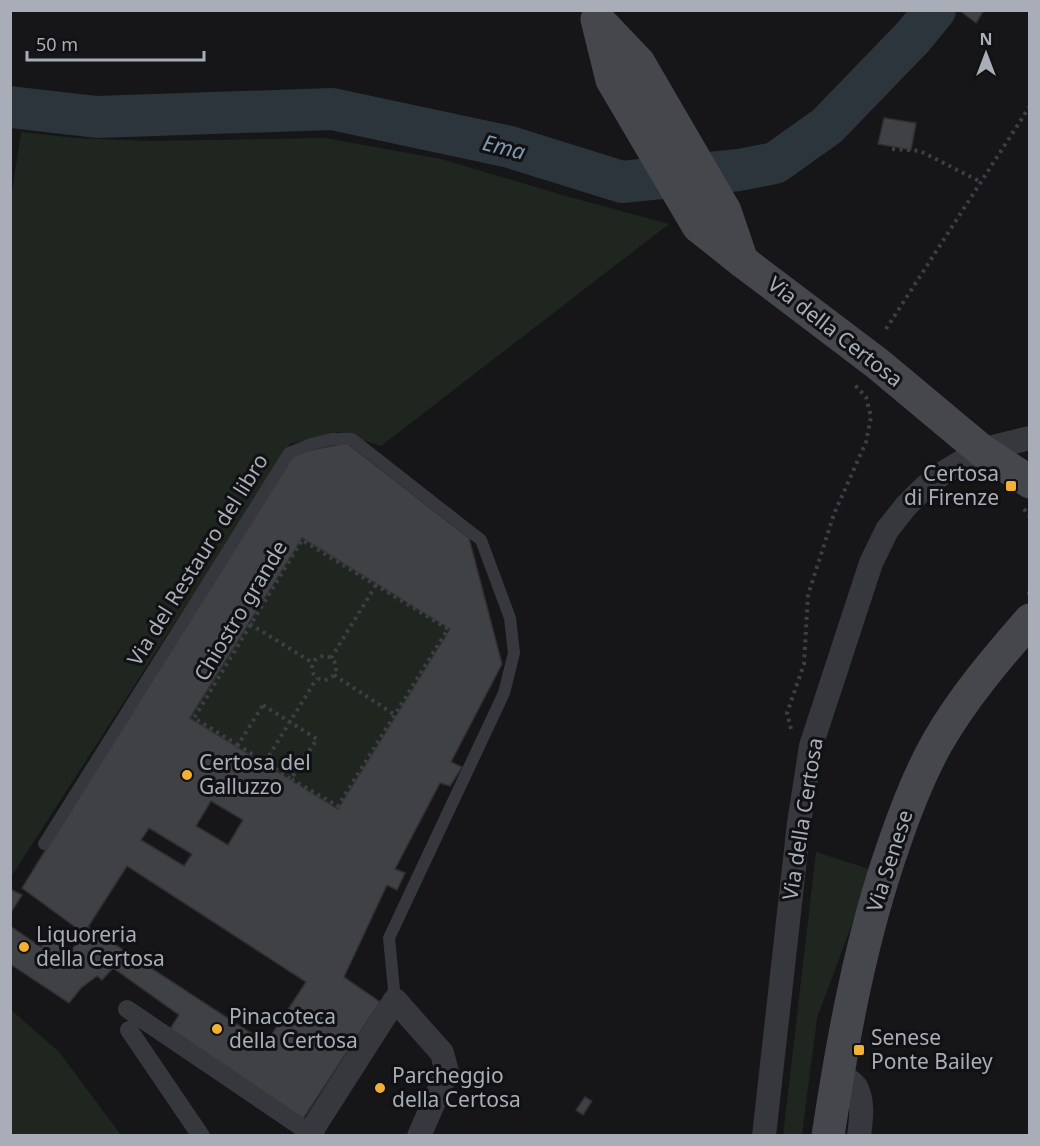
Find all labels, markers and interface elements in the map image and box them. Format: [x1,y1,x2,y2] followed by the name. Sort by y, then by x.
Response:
[27,24,204,62] scale bar
[956,24,1016,84] north arrow
[979,28,993,50] text: N
[36,32,78,56] text: 50 m
[480,126,529,166] water label: Ema
[762,270,909,393] street label: Via della Certosa
[120,448,274,671] street label: Via del Restauro del libro
[904,459,999,511] place label: Certosa di Firenze
[1004,479,1018,493] marker: Certosa di Firenze
[187,535,293,686] street label: Chiostro grande
[775,736,829,902] street label: Via della Certosa
[199,748,311,800] place label: Certosa del Galluzzo
[180,768,194,782] marker: Certosa del Galluzzo
[859,806,919,915] street label: Via Senese
[36,920,165,972] place label: Liquoreria della Certosa
[17,940,31,954] marker: Liquoreria della Certosa
[229,1002,358,1054] place label: Pinacoteca della Certosa
[210,1022,224,1036] marker: Pinacoteca della Certosa
[871,1023,993,1075] place label: Senese Ponte Bailey
[852,1043,866,1057] marker: Senese Ponte Bailey
[392,1061,521,1113] place label: Parcheggio della Certosa
[373,1081,387,1095] marker: Parcheggio della Certosa

